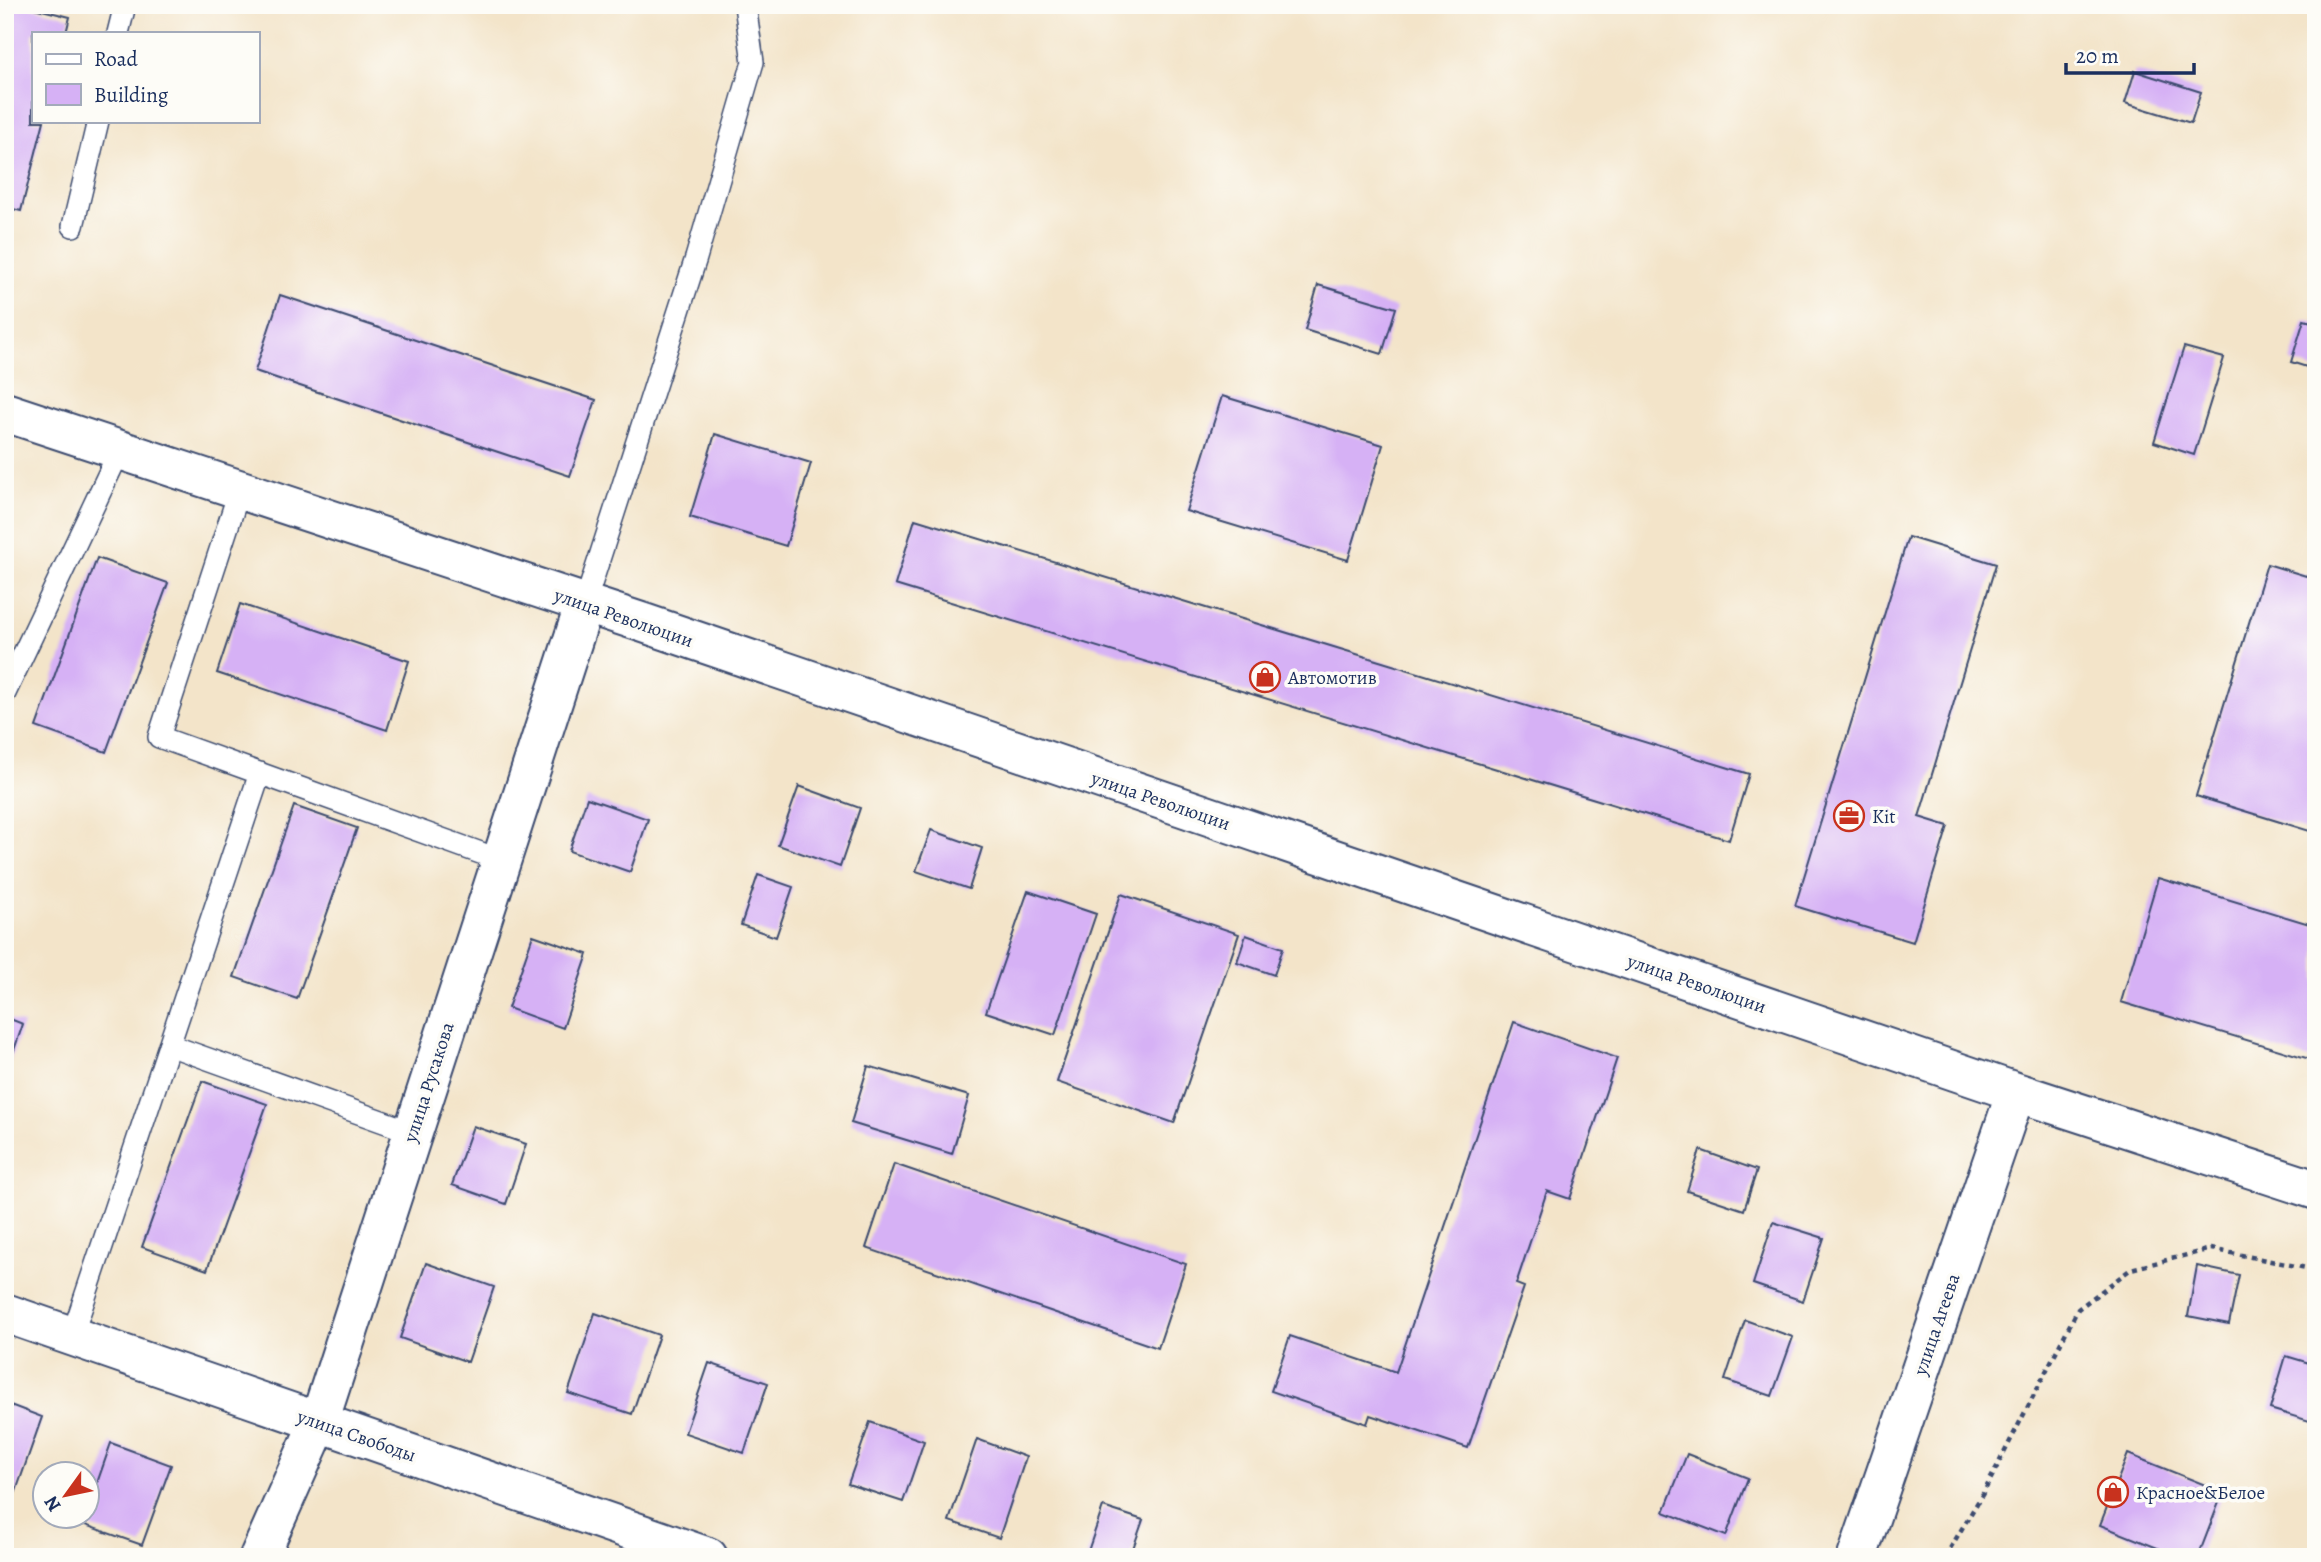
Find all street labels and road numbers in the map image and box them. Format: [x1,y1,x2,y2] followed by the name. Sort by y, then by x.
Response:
[550,582,697,654] street label: улица Революции
[1087,765,1234,837] street label: улица Революции
[1623,948,1770,1020] street label: улица Революции
[397,1019,461,1147] street label: улица Русакова
[1907,1270,1967,1380] street label: улица Агеева
[293,1403,420,1468] street label: улица Свободы

